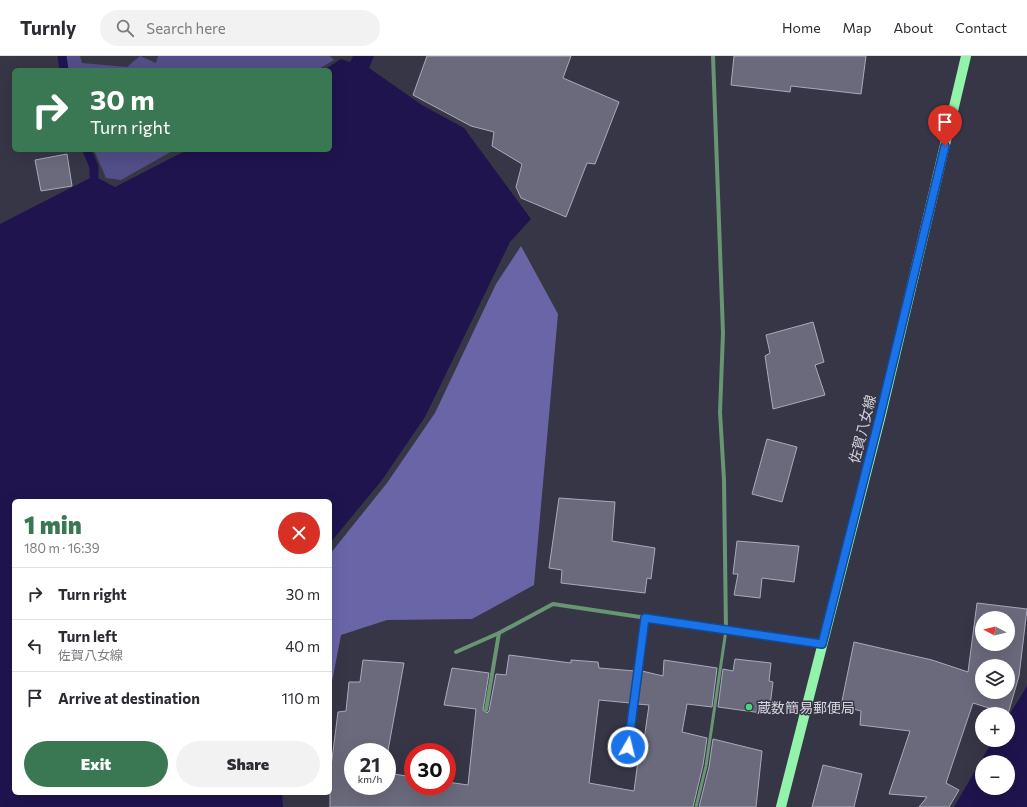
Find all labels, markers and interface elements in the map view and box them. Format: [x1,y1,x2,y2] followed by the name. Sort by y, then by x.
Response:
[100,10,380,46] search box
[20,16,76,39] text: Turnly
[114,17,136,39] icon: search
[146,19,226,37] text: Search here
[782,19,821,36] text: Home
[843,19,871,36] text: Map
[893,19,933,36] text: About
[955,19,1007,36] text: Contact
[90,82,155,116] text: 30 m
[24,84,76,136] icon: right
[928,105,962,146] pin
[934,111,956,133] icon: arrive
[90,116,170,138] text: Turn right
[845,393,879,465] street label: 佐賀八女線
[24,510,82,539] text: 1 min
[278,512,320,554] button: close
[24,540,100,556] text: 180 m · 16:39
[24,583,46,605] icon: right
[58,585,127,603] text: Turn right
[286,585,320,603] text: 30 m
[975,611,1015,651] north arrow
[975,611,1015,795] map controls
[58,627,117,645] text: Turn left
[24,635,46,657] icon: left
[285,637,320,655] text: 40 m
[58,647,123,663] text: 佐賀八女線
[975,659,1015,699] button: layers
[24,687,46,709] icon: arrive
[58,689,200,707] text: Arrive at destination
[281,689,320,707] text: 110 m
[757,699,855,716] place label: 蔵数簡易郵便局
[744,702,754,712] marker: 蔵数簡易郵便局
[975,707,1015,747] button: +
[607,726,649,768] position arrow
[24,741,168,787] button: Exit
[176,741,320,787] button: Share
[404,743,456,795] speed limit sign: 30
[360,752,380,776] text: 21
[975,755,1015,795] button: −
[358,773,382,785] text: km/h

